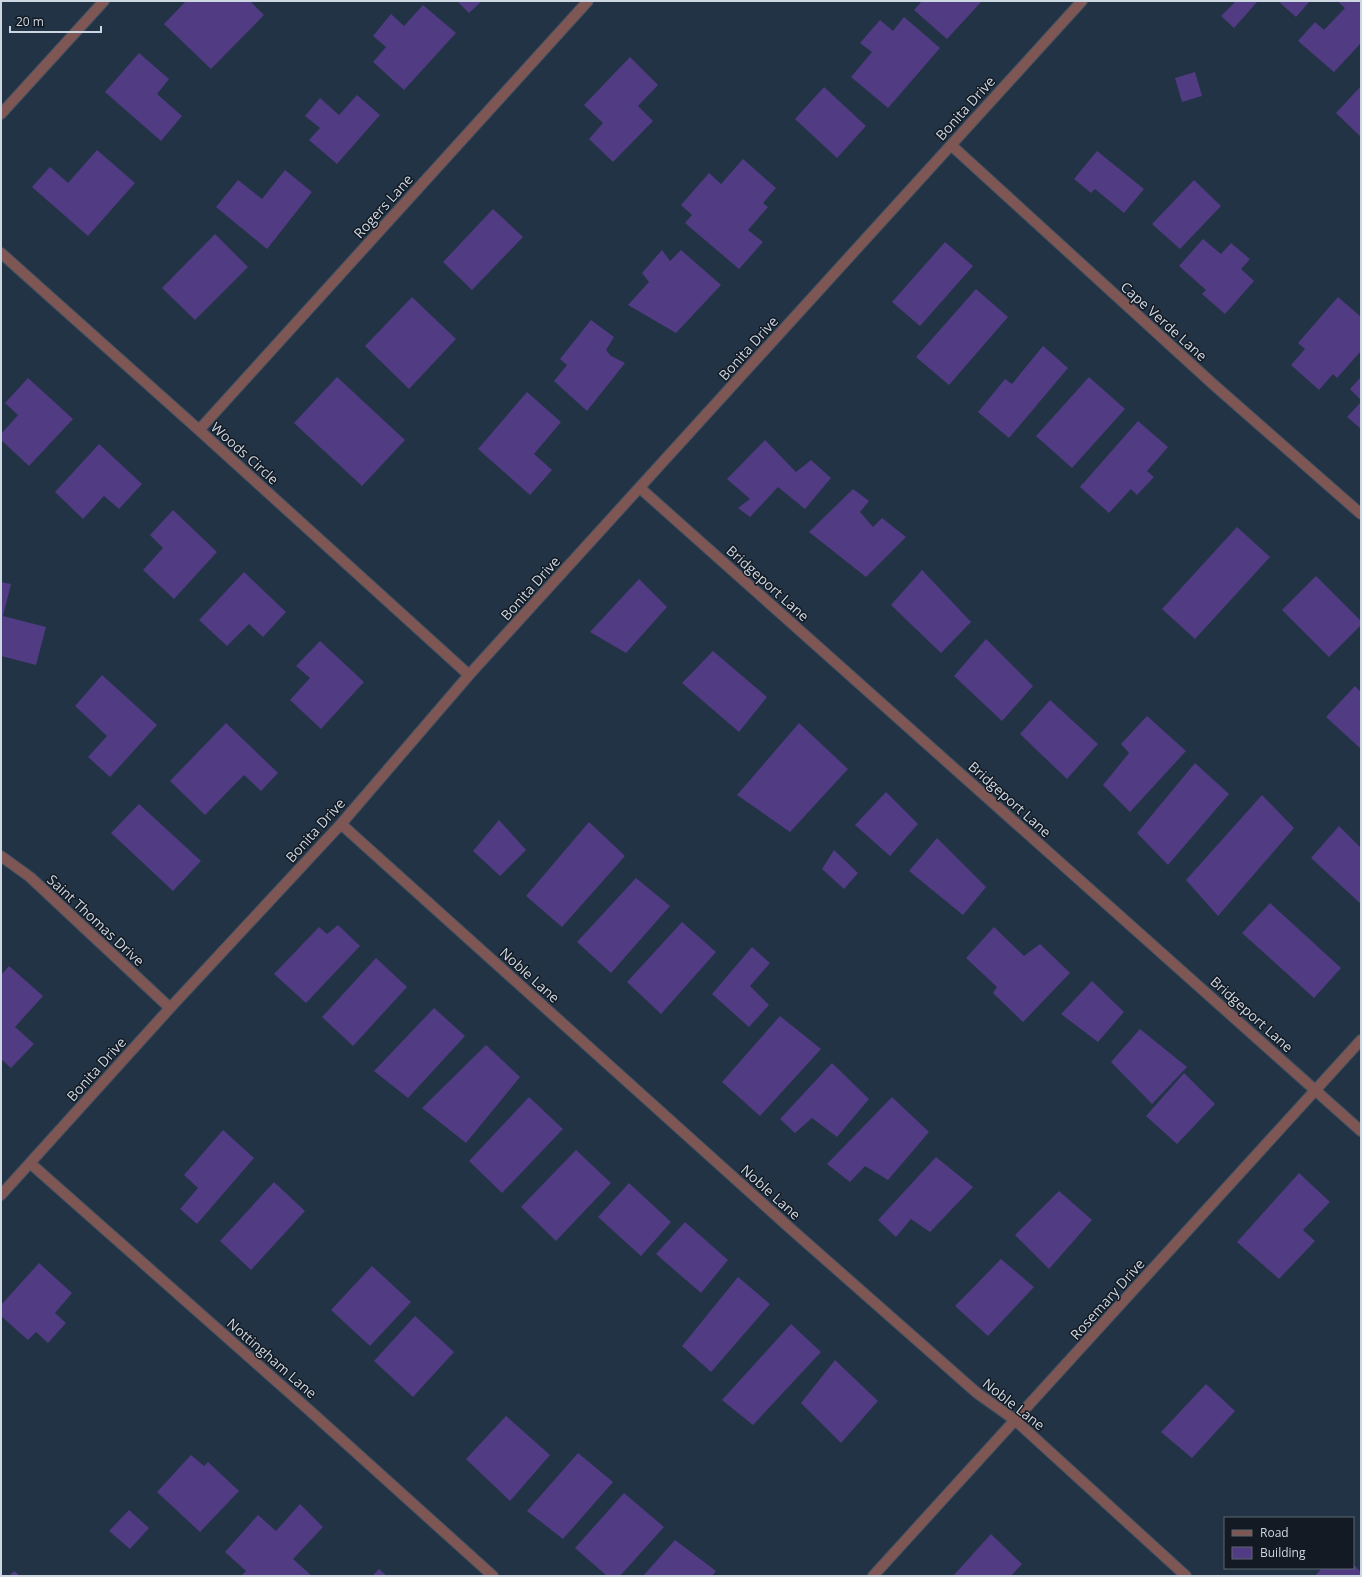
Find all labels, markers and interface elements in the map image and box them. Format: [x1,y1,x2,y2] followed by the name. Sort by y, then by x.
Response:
[10,8,101,34] scale bar
[16,13,44,30] text: 20 m
[931,72,999,144] street label: Bonita Drive
[349,170,417,242] street label: Rogers Lane
[1117,277,1211,365] street label: Cape Verde Lane
[714,312,782,384] street label: Bonita Drive
[207,418,283,489] street label: Woods Circle
[723,541,814,625] street label: Bridgeport Lane
[496,552,564,624] street label: Bonita Drive
[965,757,1056,841] street label: Bridgeport Lane
[281,794,349,866] street label: Bonita Drive
[43,870,149,970] street label: Saint Thomas Drive
[496,943,564,1007] street label: Noble Lane
[1207,972,1298,1056] street label: Bridgeport Lane
[62,1033,130,1105] street label: Bonita Drive
[737,1160,805,1224] street label: Noble Lane
[1065,1254,1149,1344] street label: Rosemary Drive
[223,1314,321,1402] street label: Nottingham Lane
[979,1374,1049,1434] street label: Noble Lane
[1224,1517,1354,1569] legend
[1260,1524,1289,1541] text: Road
[1260,1544,1306,1561] text: Building

